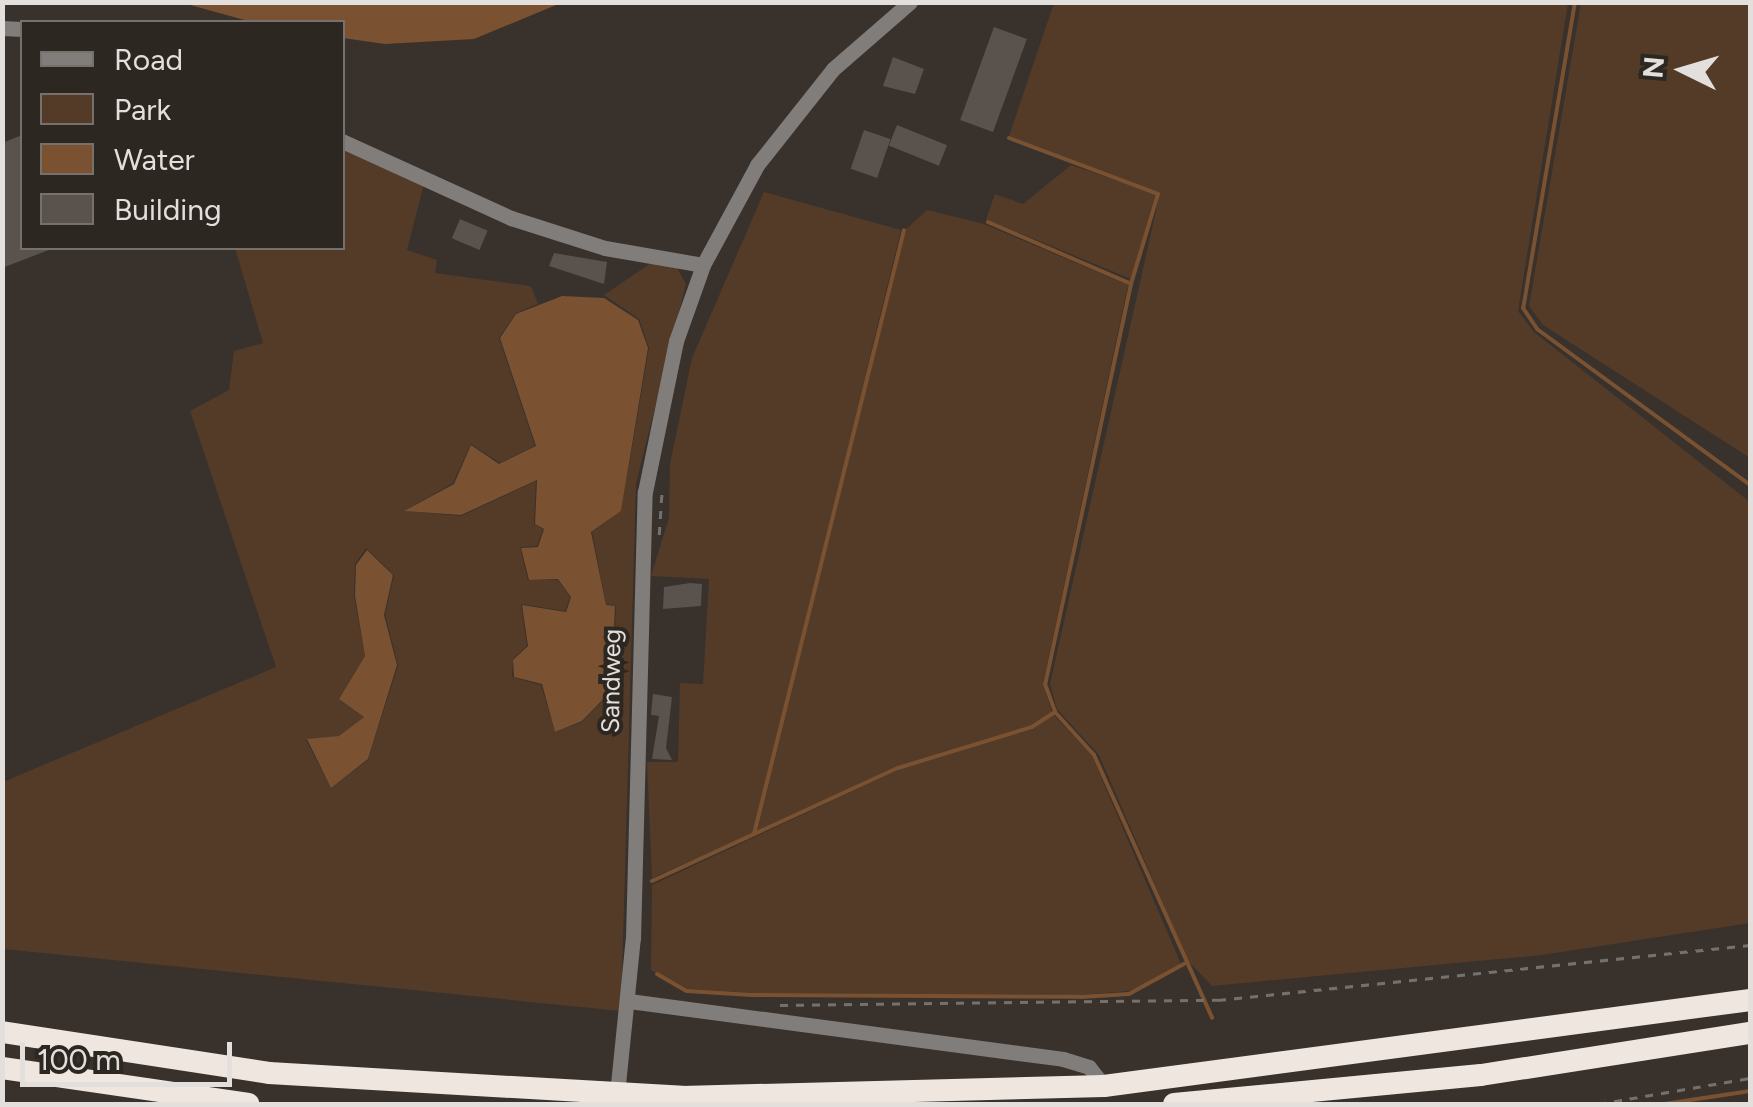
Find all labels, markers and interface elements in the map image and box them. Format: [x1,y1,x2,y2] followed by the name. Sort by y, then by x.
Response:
[20,20,345,250] legend
[1633,20,1733,120] north arrow
[114,41,183,78] text: Road
[1635,55,1671,80] text: N
[114,91,171,128] text: Park
[114,141,195,178] text: Water
[114,191,222,228] text: Building
[595,629,627,733] street label: Sandweg
[25,1022,238,1084] scale bar
[37,1041,121,1078] text: 100 m

